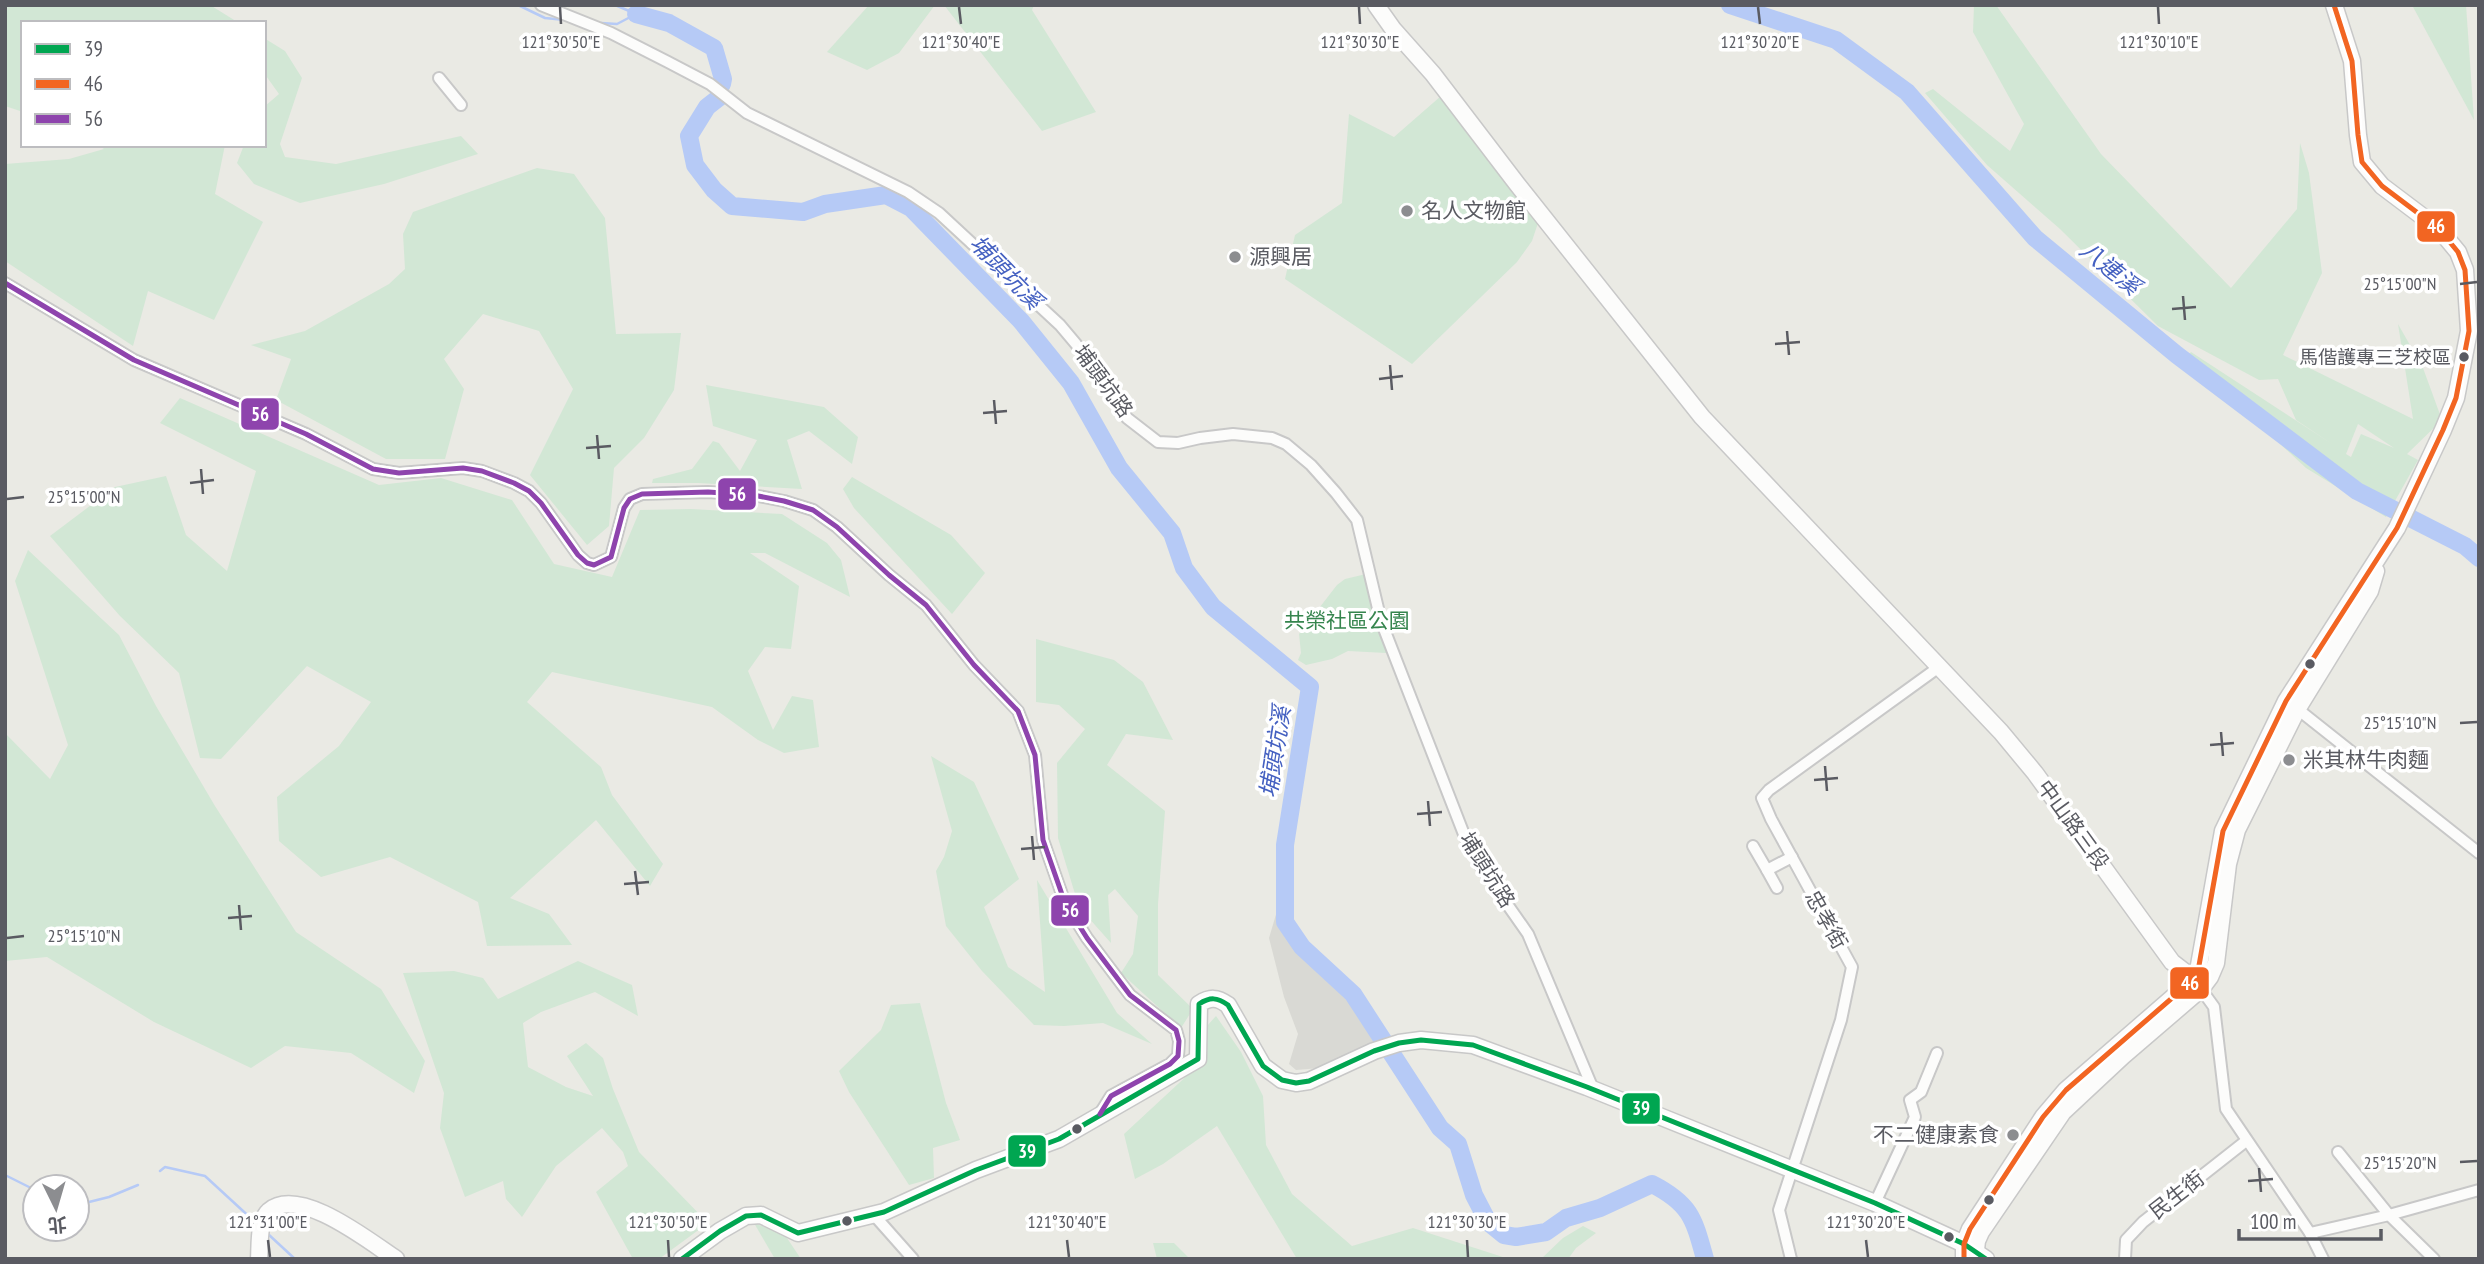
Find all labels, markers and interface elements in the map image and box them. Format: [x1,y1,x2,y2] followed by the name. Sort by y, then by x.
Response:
[21,21,266,147] legend
[522,30,600,53] text: 121°30'50"E
[922,30,1000,53] text: 121°30'40"E
[1321,30,1399,53] text: 121°30'30"E
[1721,30,1799,53] text: 121°30'20"E
[2120,30,2198,53] text: 121°30'10"E
[84,35,103,62] text: 39
[84,70,103,97] text: 46
[84,105,103,132] text: 56
[1421,197,1526,224] place label: 名人文物館
[1399,203,1415,219] marker: 名人文物館
[2416,210,2456,243] line badge: 46
[2427,214,2445,238] text: 46
[964,228,1051,317] water label: 埔頭坑溪
[2074,235,2149,302] water label: 八連溪
[1249,243,1312,270] place label: 源興居
[1227,249,1243,265] marker: 源興居
[2364,272,2436,295] text: 25°15'00"N
[1068,339,1139,423] street label: 埔頭坑路
[2299,345,2451,369] place label: 馬偕護專三芝校區
[2457,350,2471,364] marker: 馬偕護專三芝校區
[240,397,280,431] line badge: 56
[251,402,269,426] text: 56
[717,477,757,511] line badge: 56
[728,482,746,506] text: 56
[48,485,120,508] text: 25°15'00"N
[1284,607,1410,634] park label: 共榮社區公園
[2303,657,2317,671] unlabelled marker
[1253,701,1296,800] water label: 埔頭坑溪
[2364,711,2436,734] text: 25°15'10"N
[2303,746,2429,773] place label: 米其林牛肉麵
[2281,752,2297,768] marker: 米其林牛肉麵
[2032,774,2115,875] street label: 中山路三段
[1454,827,1521,913] street label: 埔頭坑路
[1799,886,1854,954] street label: 忠孝街
[1050,894,1090,927] line badge: 56
[1061,898,1079,922] text: 56
[48,924,120,947] text: 25°15'10"N
[2169,966,2210,1000] line badge: 46
[2181,971,2199,995] text: 46
[1621,1092,1661,1125] line badge: 39
[1632,1096,1650,1120] text: 39
[1873,1121,1999,1148] place label: 不二健康素食
[1070,1122,1084,1136] unlabelled marker
[2005,1127,2021,1143] marker: 不二健康素食
[1007,1134,1047,1168] line badge: 39
[1018,1139,1036,1163] text: 39
[2364,1151,2436,1174] text: 25°15'20"N
[2144,1165,2210,1225] street label: 民生街
[21,1173,91,1243] north arrow
[1982,1193,1996,1207] unlabelled marker
[2239,1198,2381,1242] scale bar
[2250,1208,2296,1235] text: 100 m
[229,1210,307,1233] text: 121°31'00"E
[629,1210,707,1233] text: 121°30'50"E
[1028,1210,1106,1233] text: 121°30'40"E
[1428,1210,1506,1233] text: 121°30'30"E
[1827,1210,1905,1233] text: 121°30'20"E
[47,1212,68,1238] text: 北
[840,1214,854,1228] unlabelled marker
[1942,1230,1956,1244] unlabelled marker

